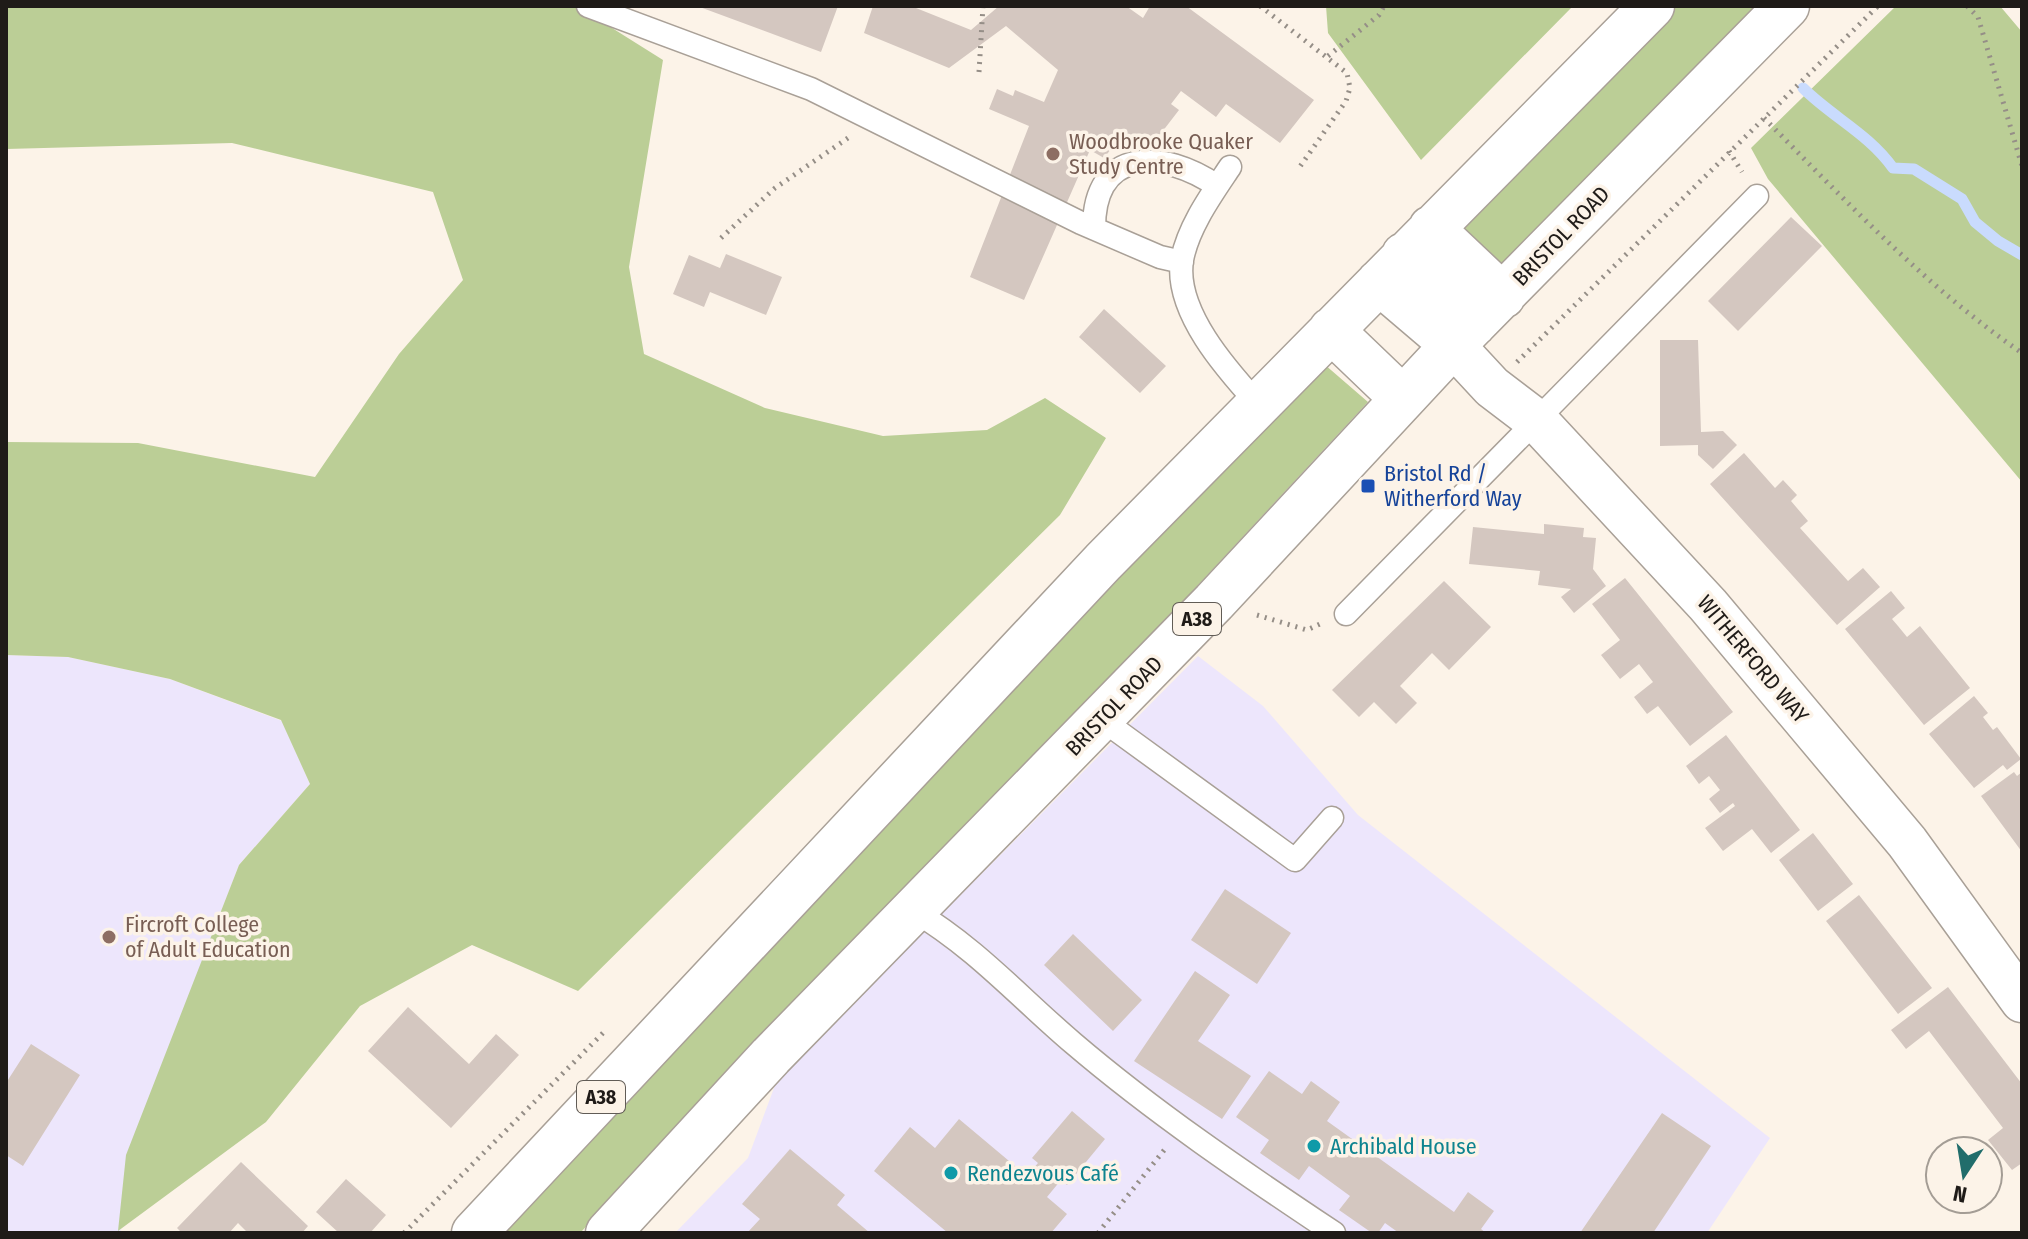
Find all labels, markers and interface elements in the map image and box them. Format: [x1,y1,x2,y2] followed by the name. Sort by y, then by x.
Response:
[1069,128,1253,180] place label: Woodbrooke Quaker Study Centre
[1044,145,1062,163] marker: Woodbrooke Quaker Study Centre
[1507,181,1615,291] street label: BRISTOL ROAD
[1384,460,1522,512] place label: Bristol Rd / Witherford Way
[1359,477,1377,495] marker: Bristol Rd / Witherford Way
[1692,589,1814,729] street label: WITHERFORD WAY
[1173,603,1221,635] road number: A38
[1060,651,1168,761] street label: BRISTOL ROAD
[125,911,291,963] place label: Fircroft College of Adult Education
[100,928,118,946] marker: Fircroft College of Adult Education
[577,1081,625,1113] road number: A38
[1330,1133,1477,1160] place label: Archibald House
[1924,1135,2004,1215] north arrow
[1305,1137,1323,1155] marker: Archibald House
[967,1160,1119,1187] place label: Rendezvous Café
[942,1164,960,1182] marker: Rendezvous Café
[1951,1179,1969,1209] text: N

